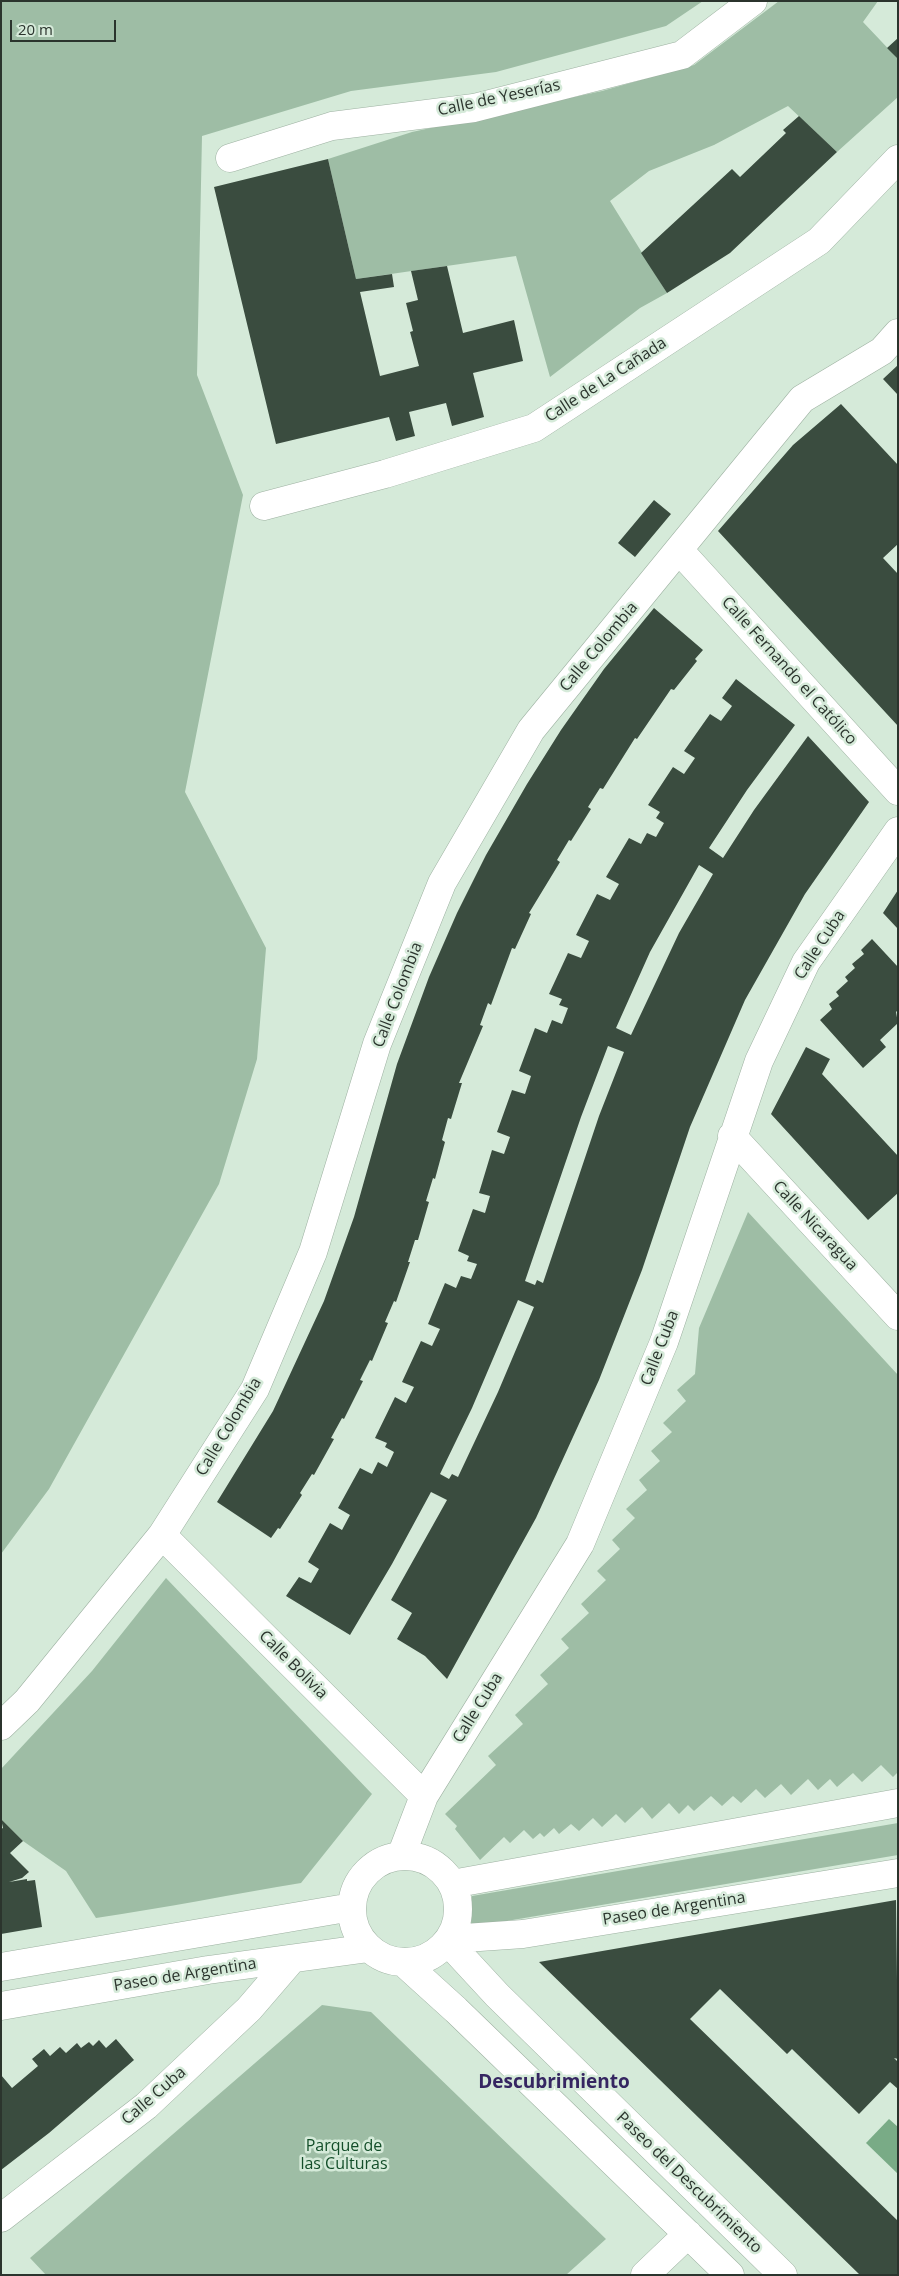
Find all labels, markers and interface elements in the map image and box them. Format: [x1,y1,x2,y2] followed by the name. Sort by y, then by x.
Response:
[12,10,119,42] scale bar
[18,19,53,39] text: 20 m
[436,76,562,120] street label: Calle de Yeserías
[542,334,670,426] street label: Calle de La Cañada
[717,593,861,749] street label: Calle Fernando el Católico
[556,598,642,696] street label: Calle Colombia
[791,907,849,983] street label: Calle Cuba
[369,940,427,1050] street label: Calle Colombia
[769,1177,861,1275] street label: Calle Nicaragua
[637,1308,683,1388] street label: Calle Cuba
[192,1374,266,1480] street label: Calle Colombia
[255,1627,331,1703] street label: Calle Bolivia
[449,1670,507,1746] street label: Calle Cuba
[601,1888,747,1930] street label: Paseo de Argentina
[112,1954,258,1996] street label: Paseo de Argentina
[118,2063,190,2129] street label: Calle Cuba
[478,2072,630,2094] district label: Descubrimiento
[612,2108,766,2258] street label: Paseo del Descubrimiento
[300,2136,388,2174] park label: Parque de las Culturas

